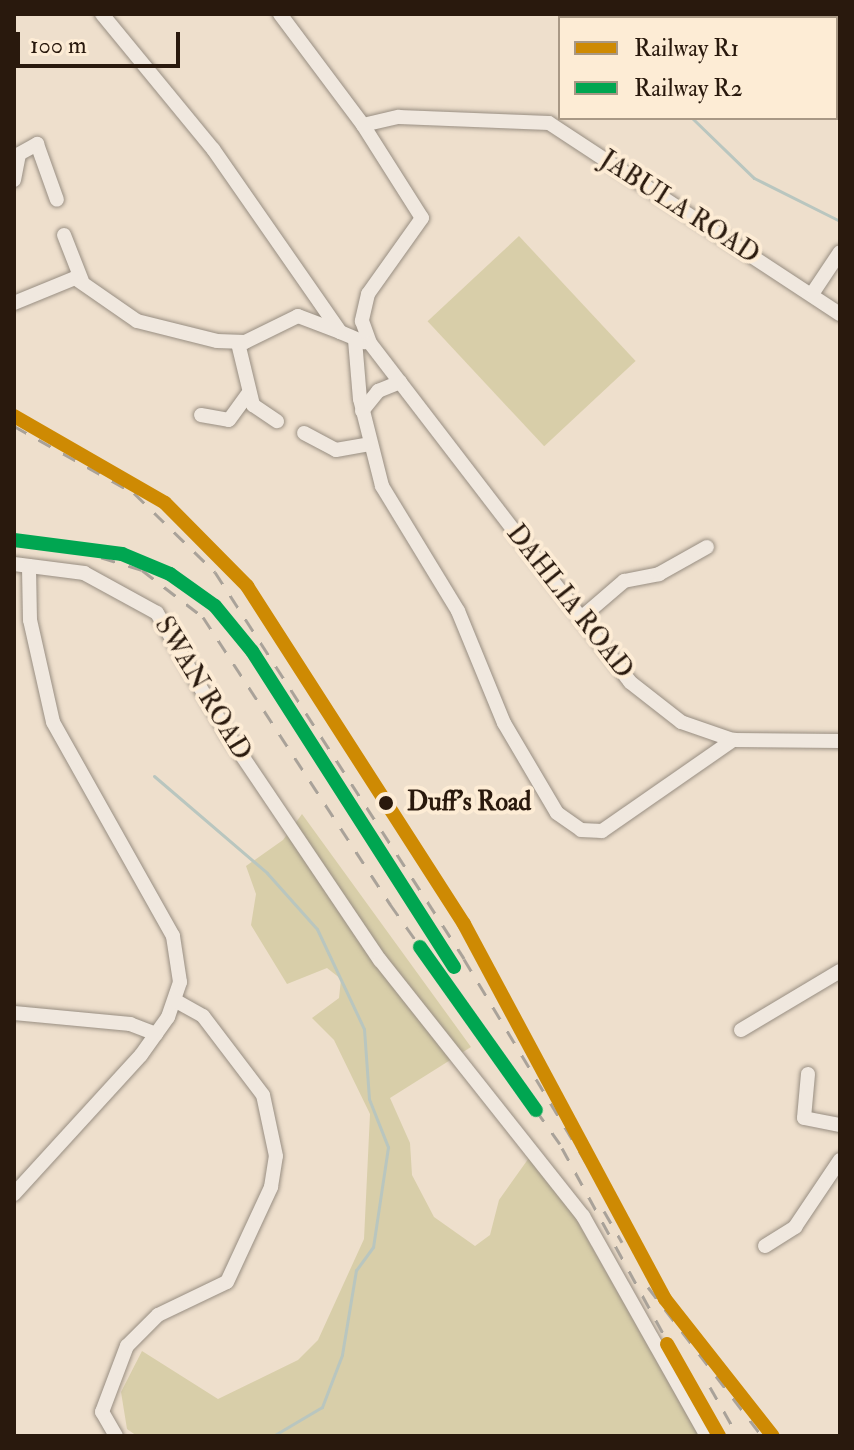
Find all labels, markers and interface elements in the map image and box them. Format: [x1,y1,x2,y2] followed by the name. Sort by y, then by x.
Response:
[20,16,184,66] scale bar
[558,16,838,120] legend
[30,30,87,61] text: 100 m
[634,33,739,64] text: Railway R1
[634,73,743,104] text: Railway R2
[594,145,764,271] street label: JABULA ROAD
[499,519,639,685] street label: DAHLIA ROAD
[147,612,257,766] street label: SWAN ROAD
[407,787,531,819] place label: Duff's Road
[372,789,400,817] marker: Duff's Road

